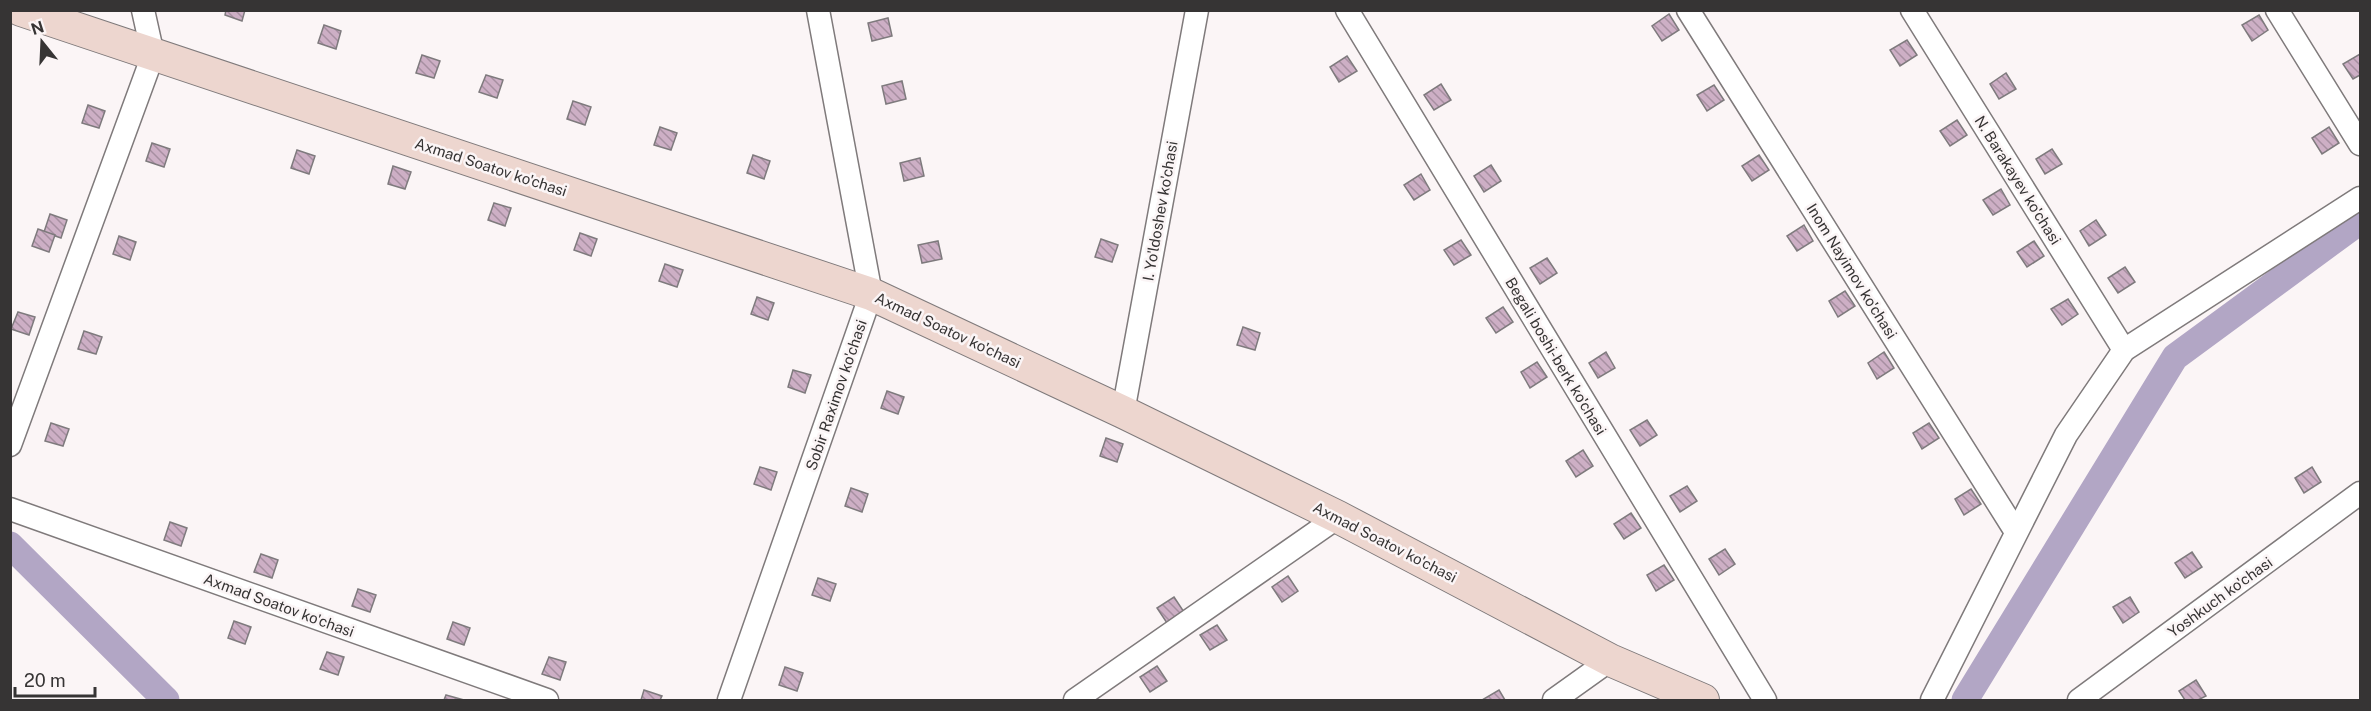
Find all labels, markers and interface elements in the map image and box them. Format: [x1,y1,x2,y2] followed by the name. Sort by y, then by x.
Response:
[12,12,72,72] north arrow
[29,17,46,39] text: N
[1971,112,2065,248] street label: N. Barakayev ko'chasi
[413,134,569,200] street label: Axmad Soatov ko'chasi
[1139,140,1181,282] street label: I. Yo'ldoshev ko'chasi
[1803,200,1901,342] street label: Inom Nayimov ko'chasi
[1502,274,1610,438] street label: Begali boshi-berk ko'chasi
[872,289,1024,371] street label: Axmad Soatov ko'chasi
[802,317,870,473] street label: Sobir Raximov ko'chasi
[1310,498,1460,586] street label: Axmad Soatov ko'chasi
[2165,553,2275,641] street label: Yoshkuch ko'chasi
[201,570,357,640] street label: Axmad Soatov ko'chasi
[15,660,94,698] scale bar
[24,670,66,691] text: 20 m

